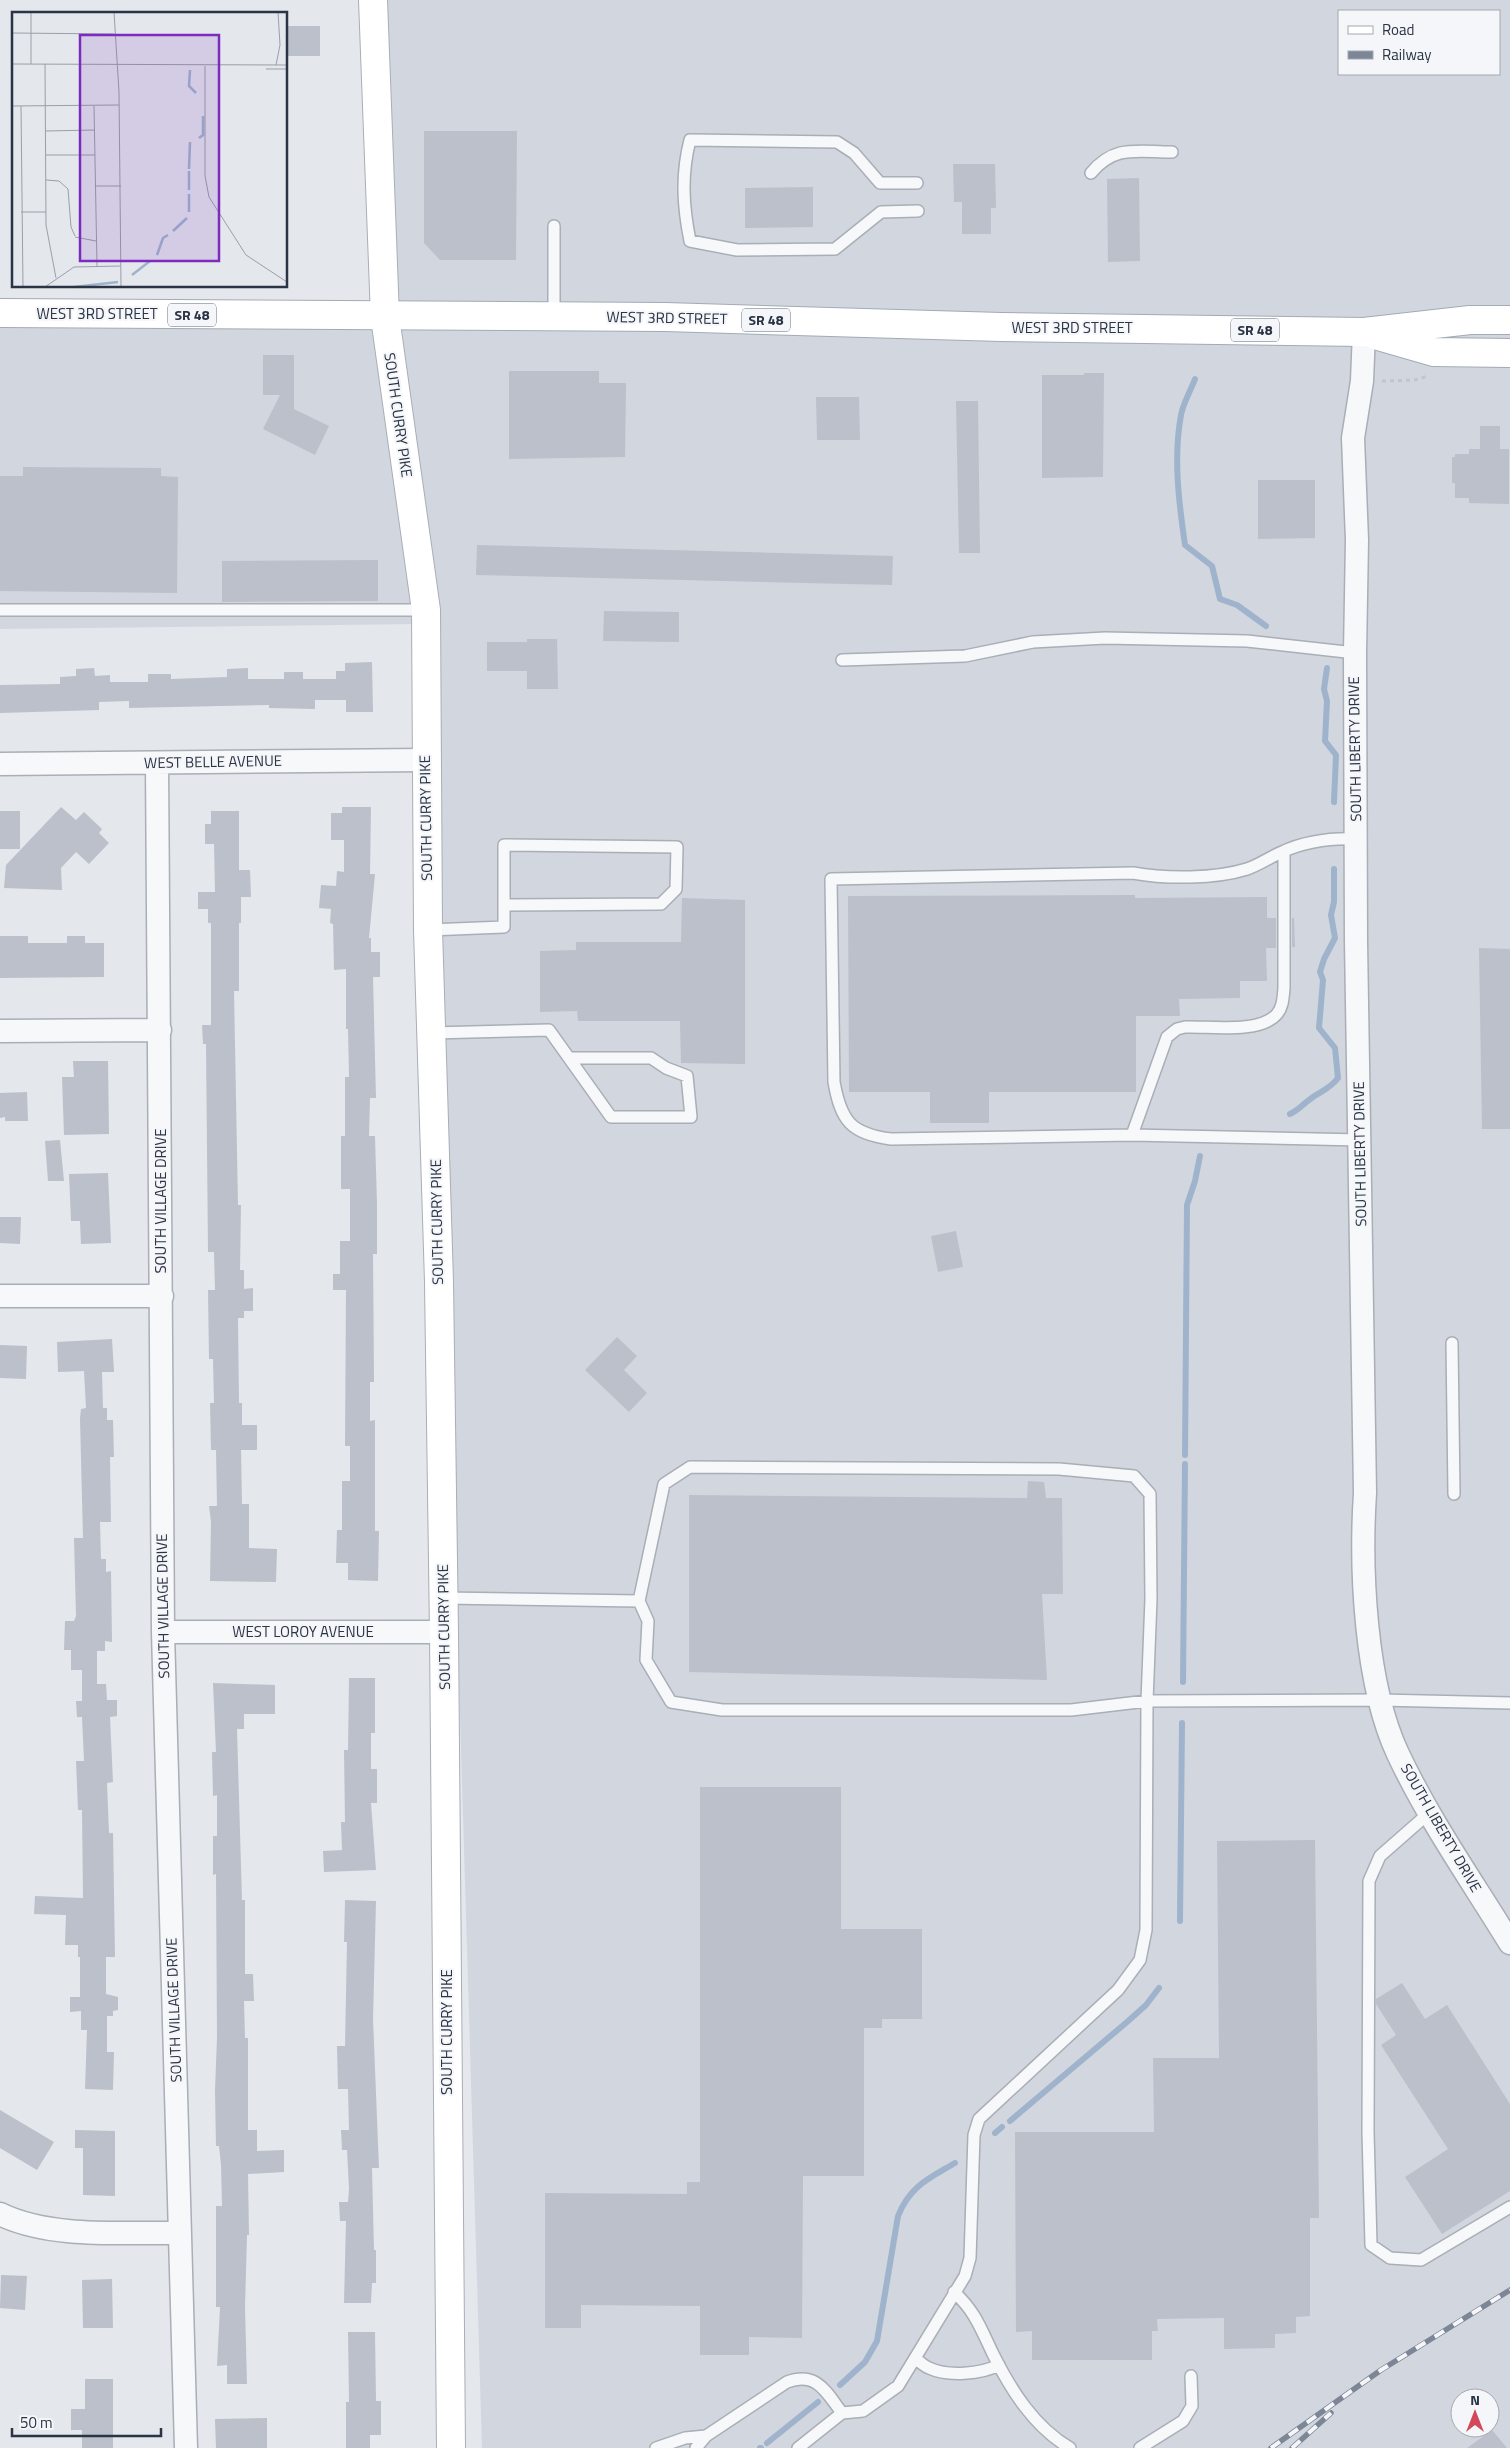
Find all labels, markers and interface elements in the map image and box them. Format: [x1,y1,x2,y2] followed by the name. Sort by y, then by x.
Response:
[1338,10,1500,75] legend
[12,12,288,288] inset map
[1382,18,1414,41] text: Road
[1382,43,1432,66] text: Railway
[36,302,158,325] street label: WEST 3RD STREET
[168,304,216,326] road number: SR 48
[606,305,728,330] street label: WEST 3RD STREET
[742,308,790,332] road number: SR 48
[1011,316,1133,339] street label: WEST 3RD STREET
[1231,318,1279,342] road number: SR 48
[378,351,419,479] street label: SOUTH CURRY PIKE
[1342,676,1367,822] street label: SOUTH LIBERTY DRIVE
[144,749,282,774] street label: WEST BELLE AVENUE
[413,755,438,881] street label: SOUTH CURRY PIKE
[1347,1081,1372,1227] street label: SOUTH LIBERTY DRIVE
[149,1128,172,1274] street label: SOUTH VILLAGE DRIVE
[424,1159,449,1285] street label: SOUTH CURRY PIKE
[150,1533,175,1679] street label: SOUTH VILLAGE DRIVE
[431,1564,456,1690] street label: SOUTH CURRY PIKE
[232,1620,374,1643] street label: WEST LOROY AVENUE
[1395,1759,1488,1896] street label: SOUTH LIBERTY DRIVE
[159,1937,188,2083] street label: SOUTH VILLAGE DRIVE
[435,1969,458,2095] street label: SOUTH CURRY PIKE
[1450,2388,1500,2438] north arrow
[1470,2389,1480,2410] text: N
[12,2406,161,2438] scale bar
[20,2411,53,2434] text: 50 m

